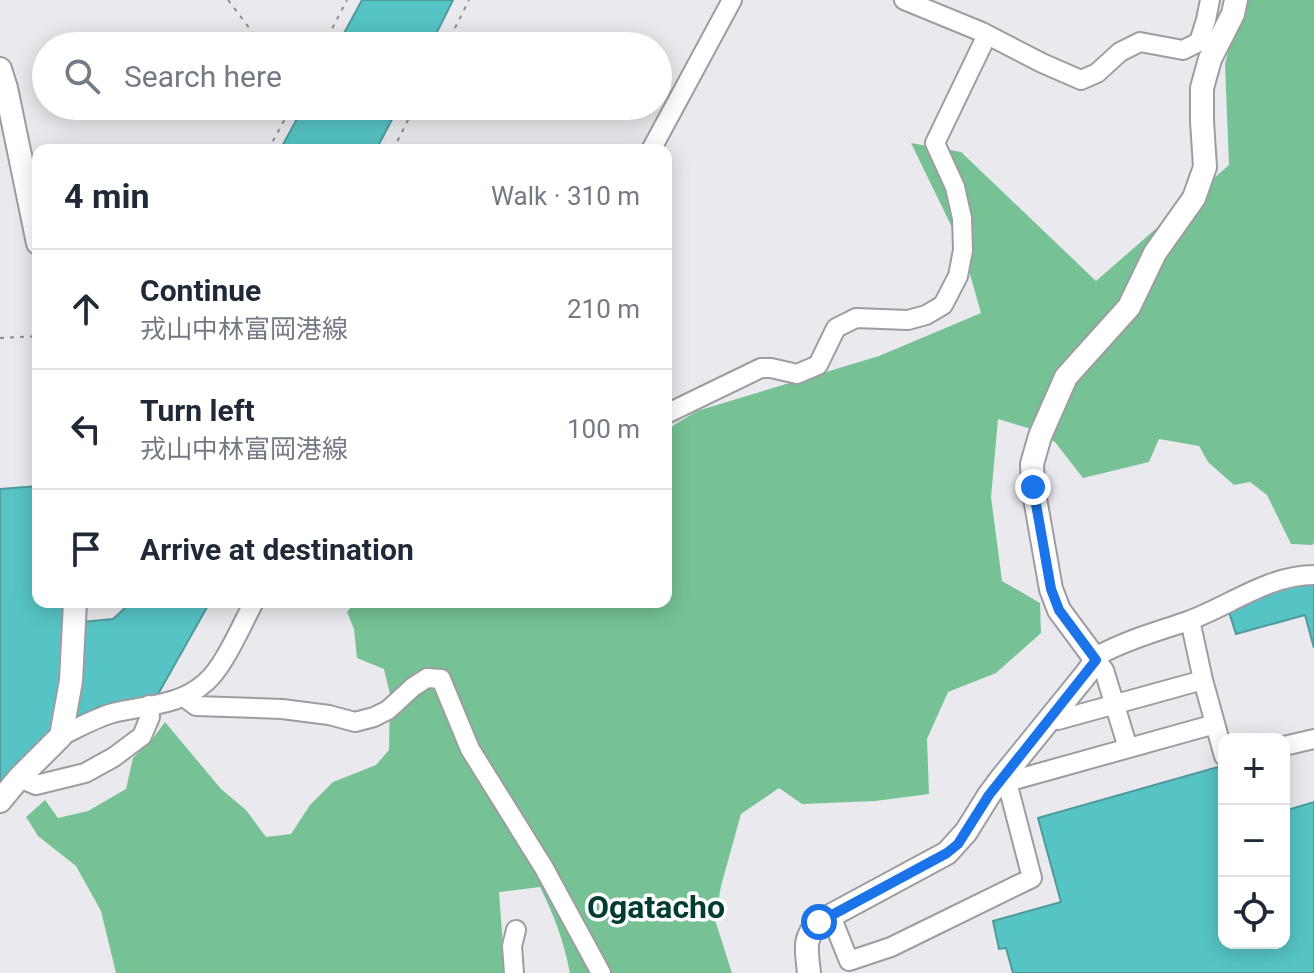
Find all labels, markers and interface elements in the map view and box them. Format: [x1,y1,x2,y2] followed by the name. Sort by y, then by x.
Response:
[32,32,672,120] search box
[60,54,104,98] icon: search
[124,59,282,94] text: Search here
[64,176,149,216] text: 4 min
[491,181,640,211] text: Walk · 310 m
[140,273,261,308] text: Continue
[64,287,108,331] icon: ahead
[567,294,640,324] text: 210 m
[140,314,348,344] text: 戎山中林富岡港線
[140,393,255,428] text: Turn left
[64,407,108,451] icon: left
[567,414,640,444] text: 100 m
[140,434,348,464] text: 戎山中林富岡港線
[1015,469,1051,505] route end
[64,527,108,571] icon: arrive
[140,532,414,567] text: Arrive at destination
[1218,733,1290,949] map controls
[1218,733,1290,805] button: +
[1218,805,1290,877] button: −
[1218,877,1290,949] button: locate
[587,888,725,926] district label: Ogatacho
[801,904,837,940] route start

